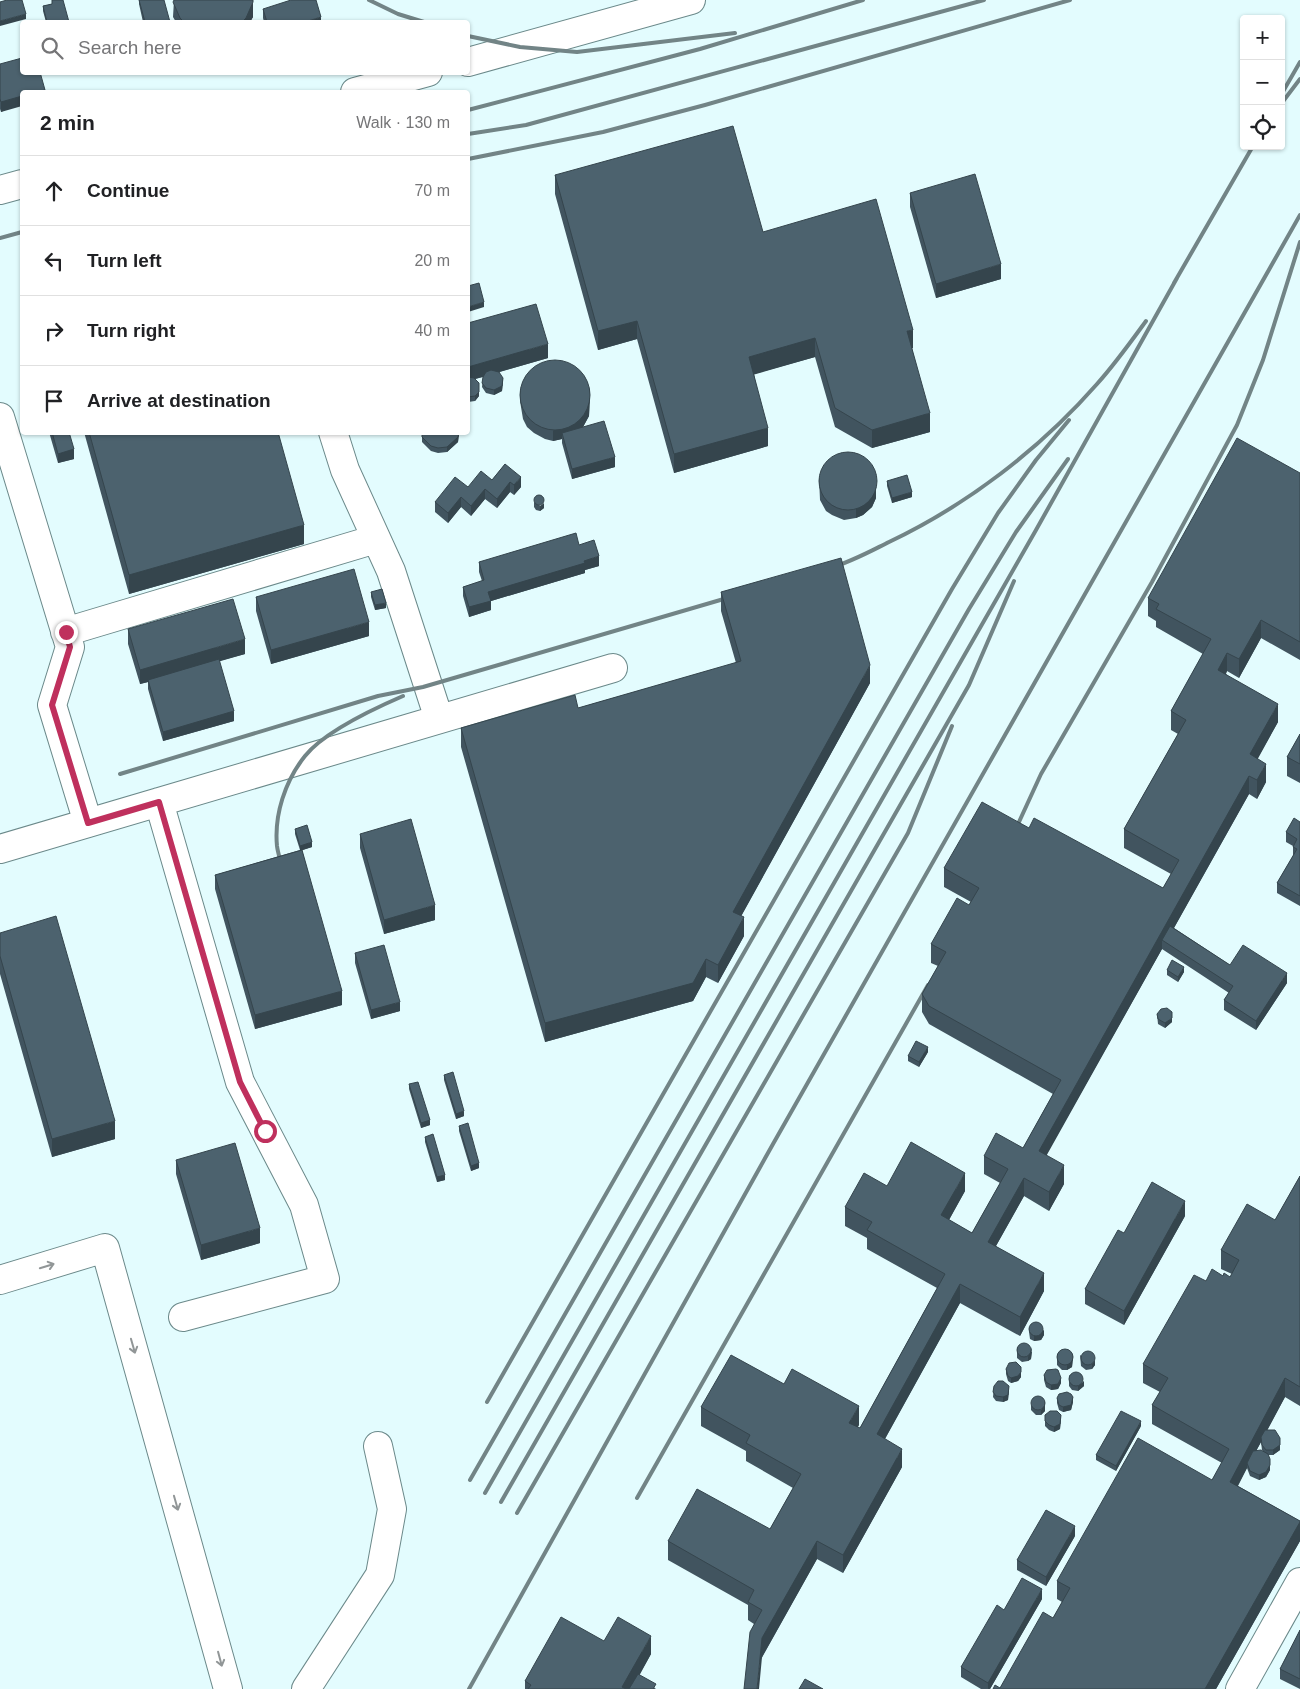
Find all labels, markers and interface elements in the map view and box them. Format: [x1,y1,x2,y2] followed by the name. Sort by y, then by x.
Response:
[1240,15,1285,150] map controls
[1240,15,1285,60] button: +
[20,20,470,75] search box
[38,34,66,62] icon: search
[78,37,182,58] text: Search here
[1240,60,1285,105] button: −
[1240,105,1285,150] button: locate
[40,111,95,134] text: 2 min
[356,114,450,131] text: Walk · 130 m
[40,177,68,205] icon: ahead
[87,180,169,201] text: Continue
[414,182,450,199] text: 70 m
[40,247,68,275] icon: left
[87,250,162,271] text: Turn left
[414,252,450,269] text: 20 m
[40,317,68,345] icon: right
[87,320,175,341] text: Turn right
[414,322,450,339] text: 40 m
[40,387,68,415] icon: arrive
[87,390,271,411] text: Arrive at destination
[55,621,78,644] route end
[254,1120,277,1143] route start
[38,1261,54,1271] one-way arrow
[128,1338,138,1354] one-way arrow
[172,1494,182,1510] one-way arrow
[216,1651,225,1667] one-way arrow

